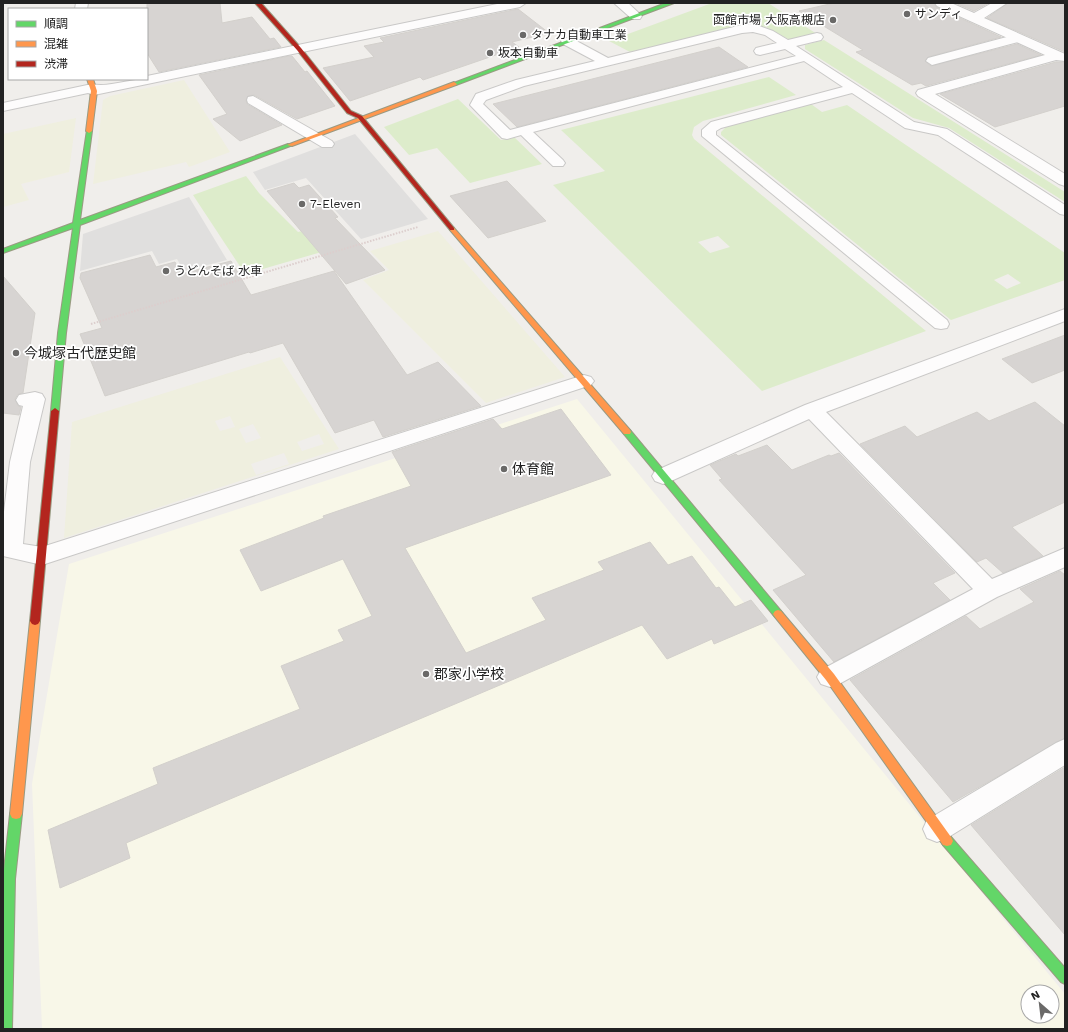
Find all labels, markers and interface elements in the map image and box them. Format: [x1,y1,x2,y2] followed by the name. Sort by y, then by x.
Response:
[915,7,962,21] place label: サンディ
[8,8,148,80] legend
[902,9,912,19] marker: サンディ
[713,13,825,27] place label: 函館市場 大阪高槻店
[828,15,838,25] marker: 函館市場 大阪高槻店
[44,17,68,31] text: 順調
[531,28,627,42] place label: タナカ自動車工業
[518,30,528,40] marker: タナカ自動車工業
[44,37,68,51] text: 混雑
[498,46,558,60] place label: 坂本自動車
[485,48,495,58] marker: 坂本自動車
[44,57,68,71] text: 渋滞
[310,197,361,211] place label: 7-Eleven
[297,199,307,209] marker: 7-Eleven
[174,264,262,278] place label: うどんそば 水車
[161,266,171,276] marker: うどんそば 水車
[24,345,136,361] place label: 今城塚古代歴史館
[11,348,21,358] marker: 今城塚古代歴史館
[512,461,554,477] place label: 体育館
[499,464,509,474] marker: 体育館
[434,666,504,682] place label: 郡家小学校
[421,669,431,679] marker: 郡家小学校
[1020,984,1060,1024] north arrow
[1029,988,1042,1003] text: N

